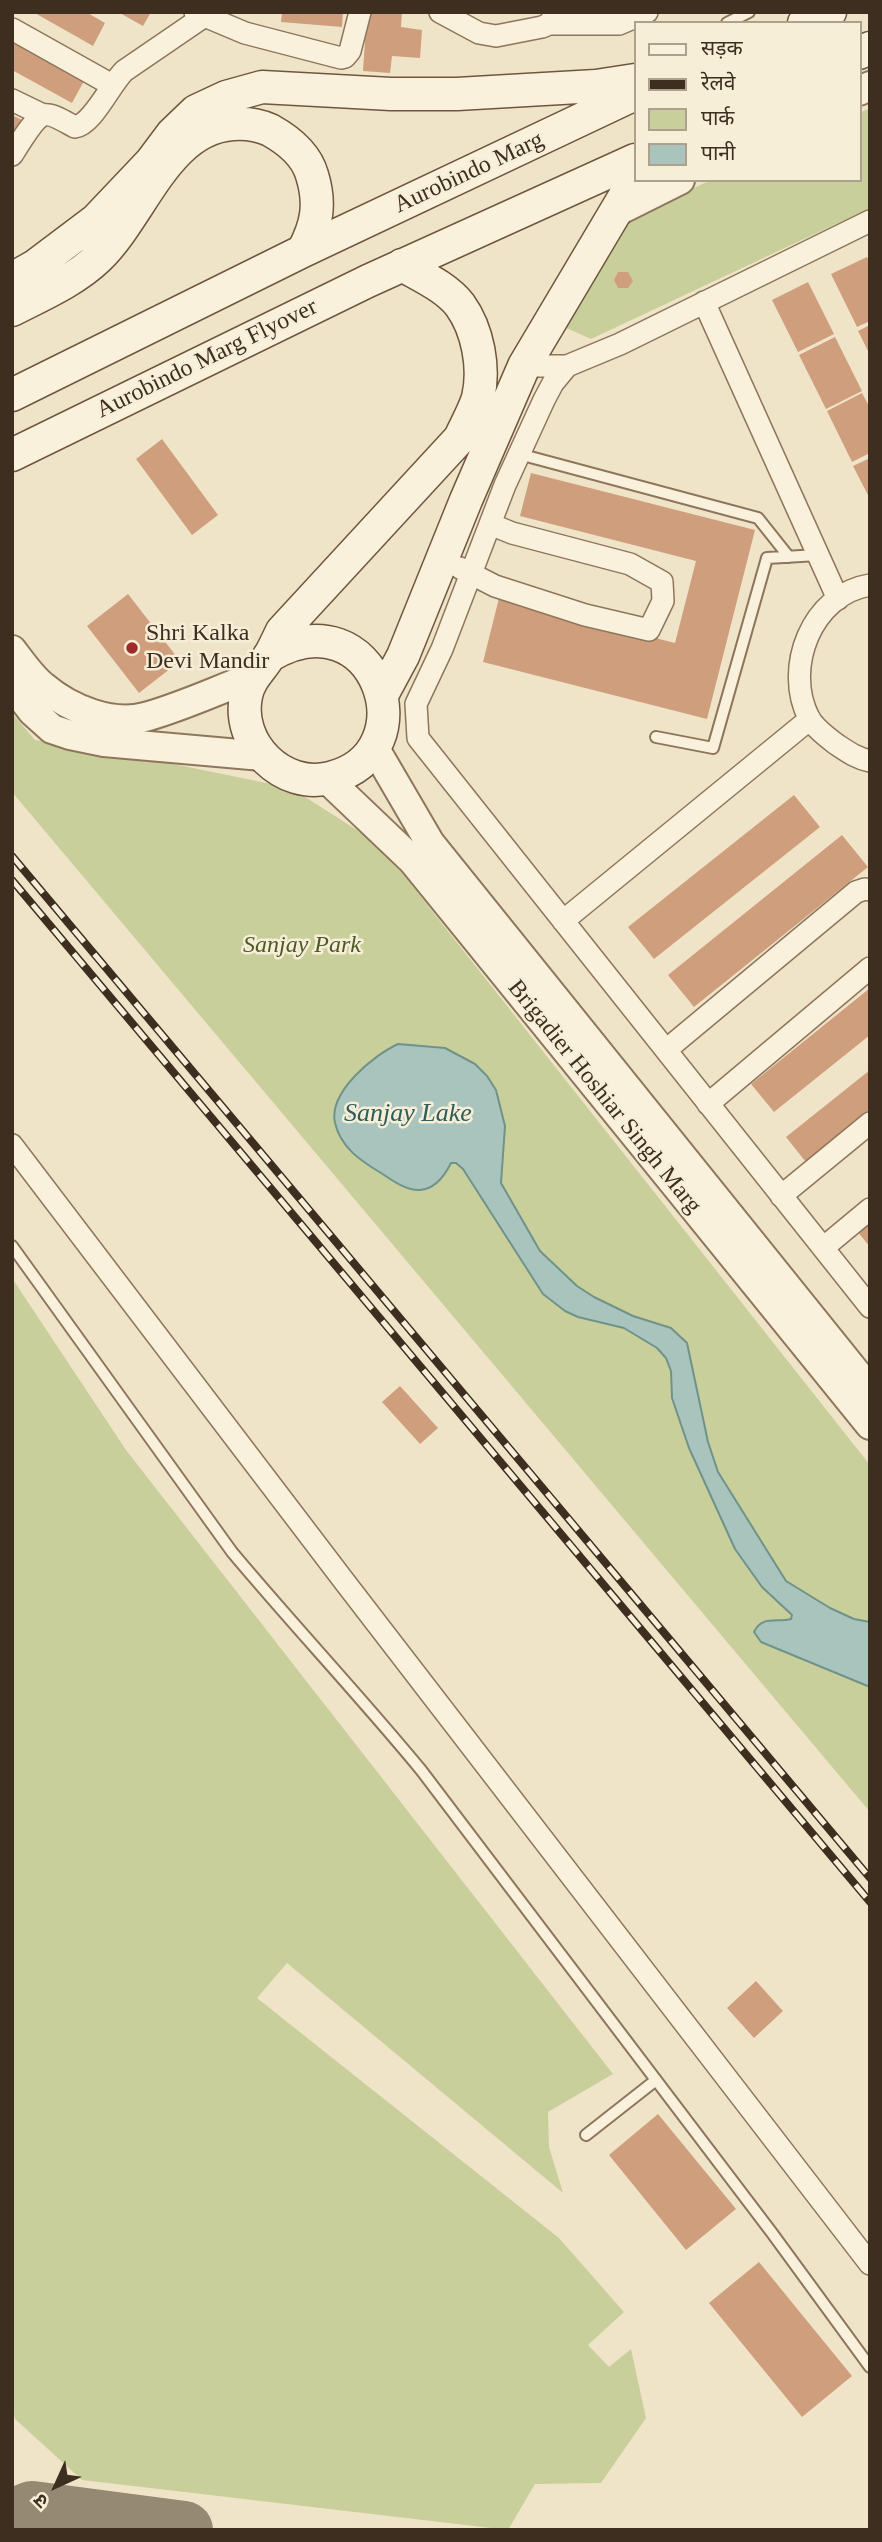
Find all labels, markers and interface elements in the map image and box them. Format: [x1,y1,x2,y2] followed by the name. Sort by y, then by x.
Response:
[634,21,861,182] legend
[701,36,743,60] text: सड़क
[701,71,736,95] text: रेलवे
[701,106,735,130] text: पार्क
[390,126,548,220] street label: Aurobindo Marg
[701,141,735,165] text: पानी
[92,293,322,425] street label: Aurobindo Marg Flyover
[146,620,269,676] place label: Shri Kalka Devi Mandir
[124,640,140,656] marker: Shri Kalka Devi Mandir
[243,932,361,960] park label: Sanjay Park
[501,974,707,1220] street label: Brigadier Hoshiar Singh Marg
[344,1098,472,1130] water label: Sanjay Lake
[21,2451,91,2521] north arrow
[29,2490,52,2513] text: उ

